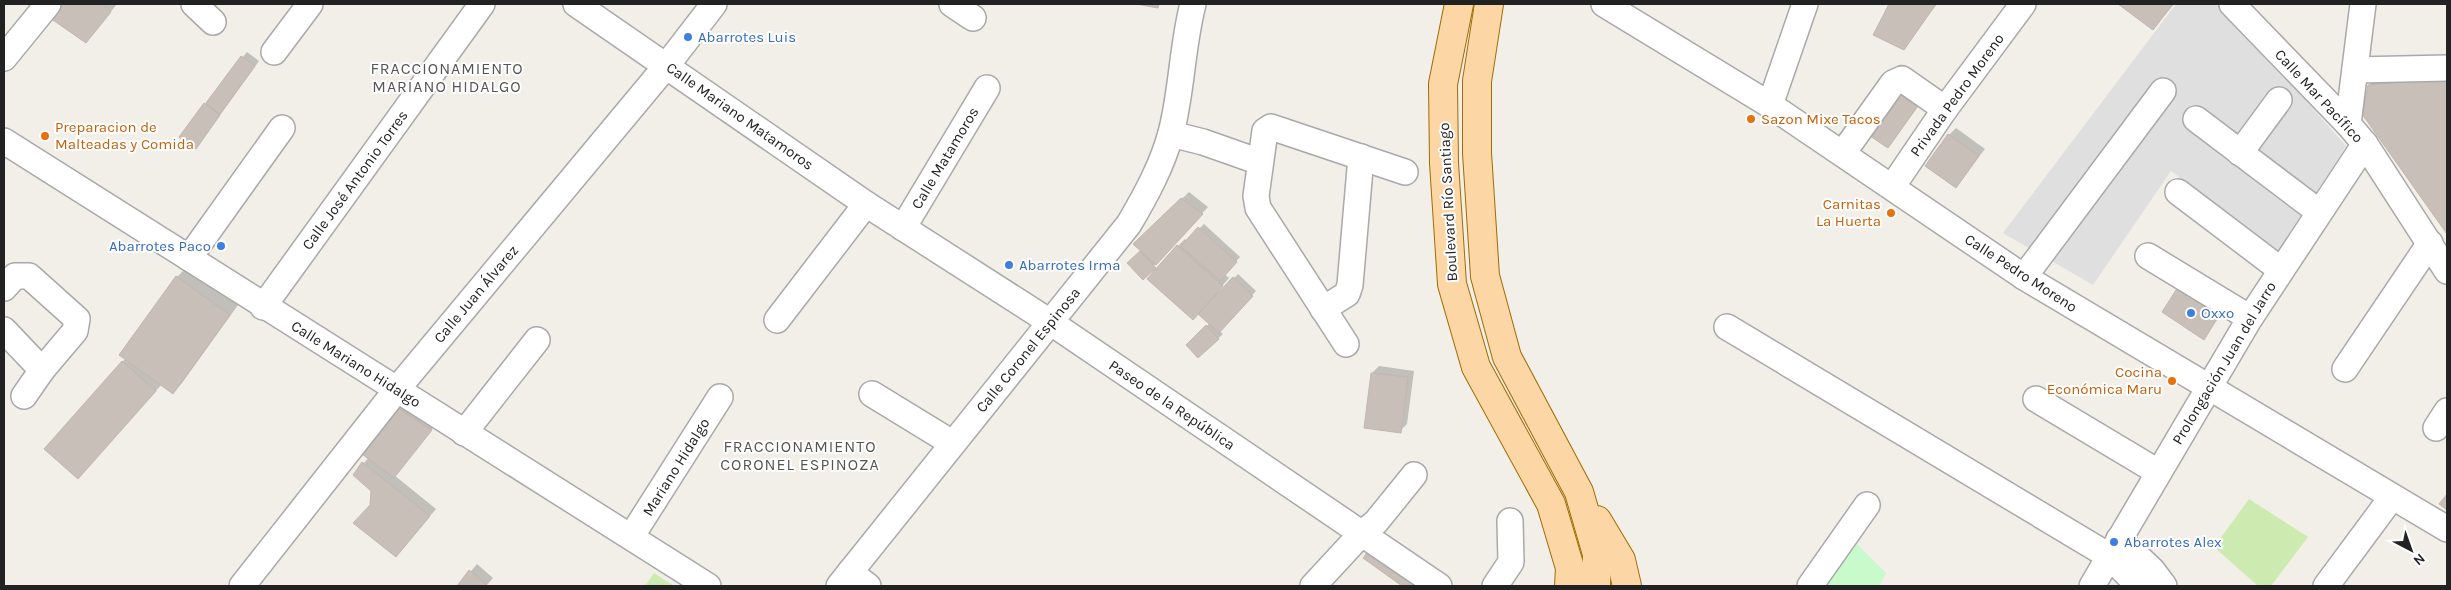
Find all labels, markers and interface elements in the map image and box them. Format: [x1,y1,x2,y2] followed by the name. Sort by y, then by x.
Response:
[698,28,796,46] place label: Abarrotes Luis
[1906,30,2008,160] street label: Privada Pedro Moreno
[682,31,694,43] marker: Abarrotes Luis
[2271,45,2367,147] street label: Calle Mar Pacífico
[663,58,817,174] street label: Calle Mariano Matamoros
[370,59,524,96] district label: FRACCIONAMIENTO MARIANO HIDALGO
[907,104,983,212] street label: Calle Matamoros
[298,107,412,253] street label: Calle José Antonio Torres
[1761,110,1881,128] place label: Sazon Mixe Tacos
[1745,113,1757,125] marker: Sazon Mixe Tacos
[55,118,194,153] place label: Preparacion de Malteadas y Comida
[1435,122,1461,282] street label: Boulevard Río Santiago
[39,130,51,142] marker: Preparacion de Malteadas y Comida
[1816,195,1881,230] place label: Carnitas La Huerta
[1885,207,1897,219] marker: Carnitas La Huerta
[1961,230,2081,316] street label: Calle Pedro Moreno
[109,237,211,255] place label: Abarrotes Paco
[215,240,227,252] marker: Abarrotes Paco
[430,241,522,347] street label: Calle Juan Álvarez
[1019,256,1121,274] place label: Abarrotes Irma
[1003,259,1015,271] marker: Abarrotes Irma
[2168,278,2280,448] street label: Prolongación Juan del Jarro
[972,284,1084,416] street label: Calle Coronel Espinosa
[2201,304,2234,322] place label: Oxxo
[2185,307,2197,319] marker: Oxxo
[288,317,424,411] street label: Calle Mariano Hidalgo
[1105,356,1239,454] street label: Paseo de la República
[2047,363,2162,398] place label: Cocina Económica Maru
[2166,375,2178,387] marker: Cocina Económica Maru
[639,415,713,519] street label: Mariano Hidalgo
[720,437,880,474] district label: FRACCIONAMIENTO CORONEL ESPINOZA
[2386,525,2436,575] north arrow
[2124,533,2222,551] place label: Abarrotes Alex
[2108,536,2120,548] marker: Abarrotes Alex
[2410,550,2429,569] text: N

